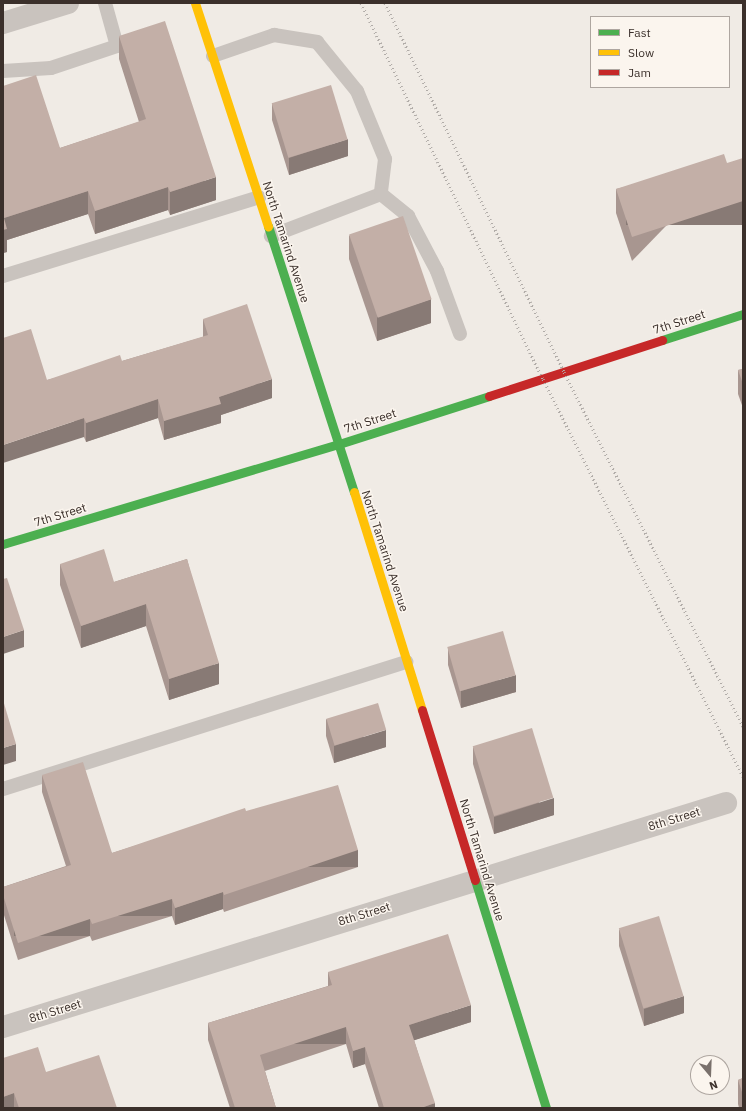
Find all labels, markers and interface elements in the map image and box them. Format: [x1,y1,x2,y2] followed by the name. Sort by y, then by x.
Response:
[590,16,730,88] legend
[628,25,651,40] text: Fast
[628,45,654,60] text: Slow
[628,65,651,80] text: Jam
[260,179,312,305] street label: North Tamarind Avenue
[651,307,707,337] street label: 7th Street
[342,406,398,436] street label: 7th Street
[359,488,411,614] street label: North Tamarind Avenue
[32,500,88,530] street label: 7th Street
[457,797,507,923] street label: North Tamarind Avenue
[646,804,702,834] street label: 8th Street
[336,899,392,929] street label: 8th Street
[27,996,83,1026] street label: 8th Street
[690,1055,730,1095] north arrow
[708,1077,720,1093] text: N

